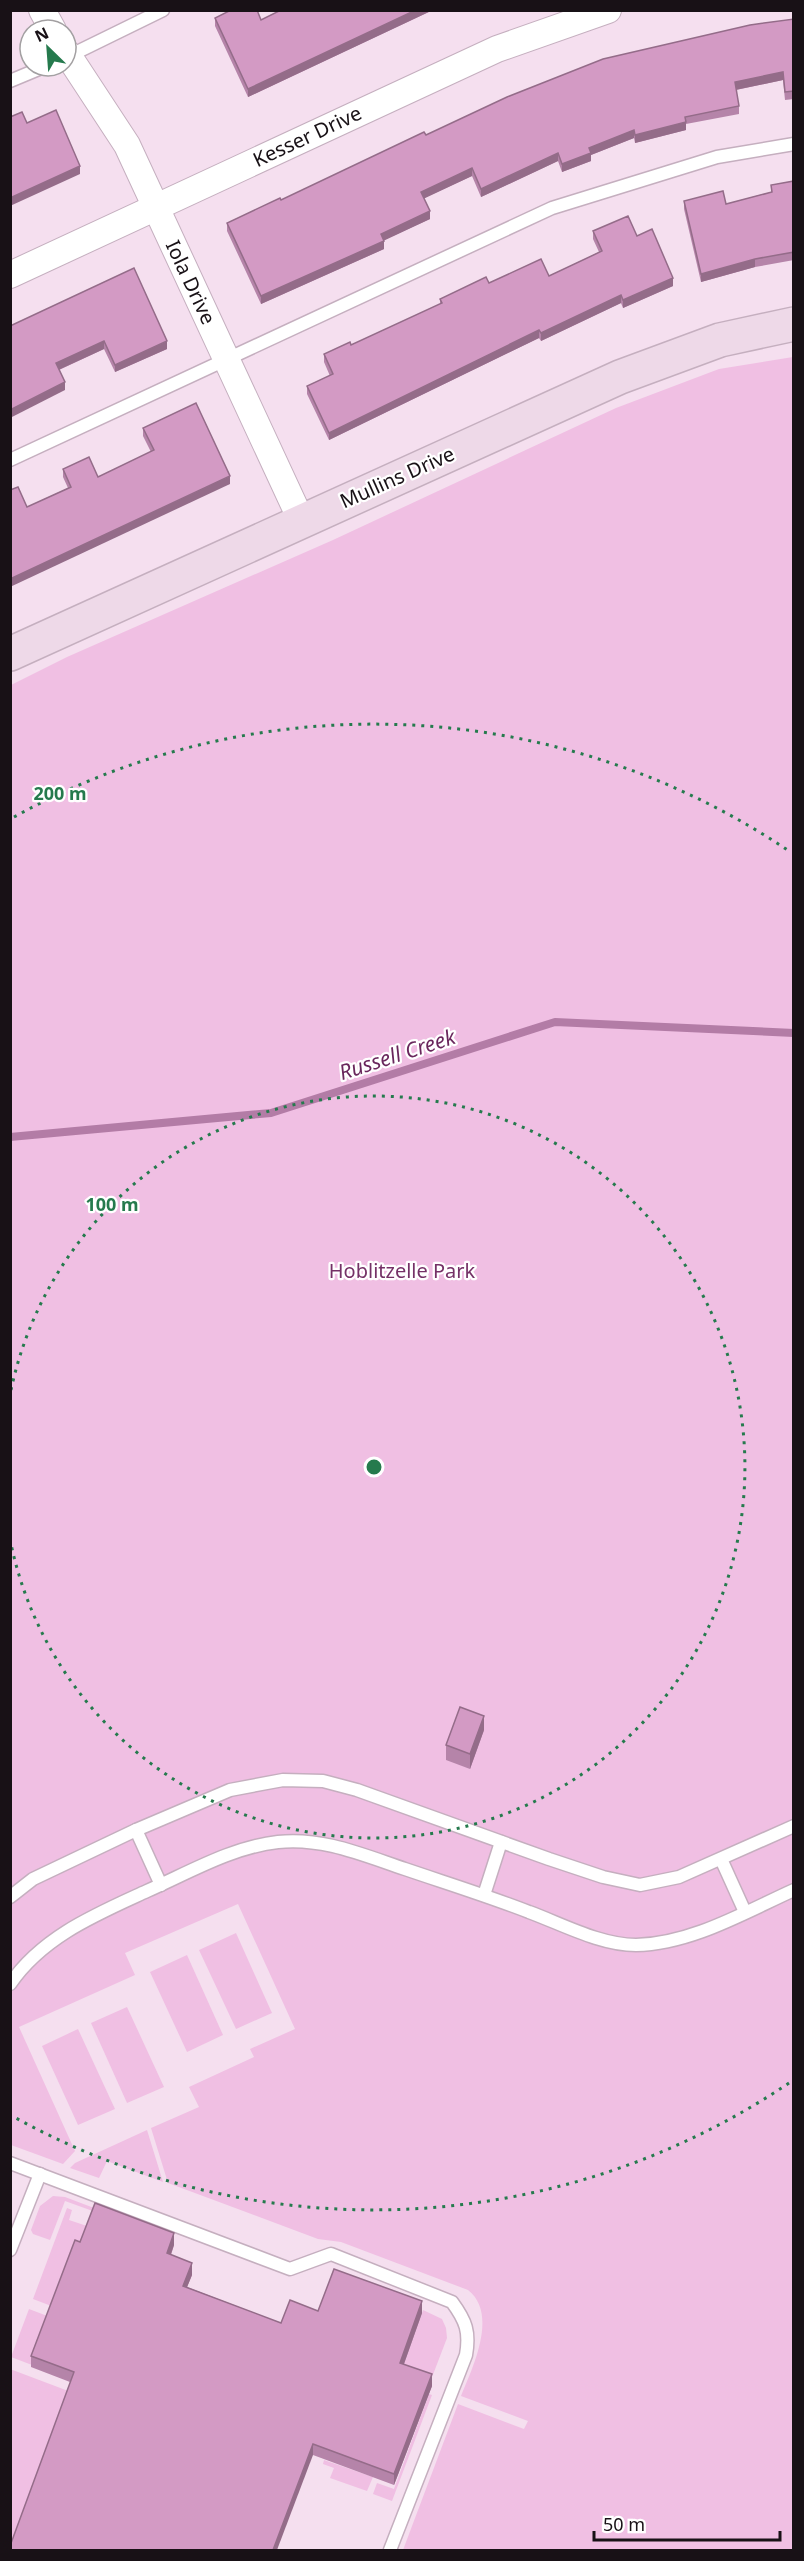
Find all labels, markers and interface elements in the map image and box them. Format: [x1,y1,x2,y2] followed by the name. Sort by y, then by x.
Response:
[18,18,78,78] north arrow
[31,22,52,47] text: N
[248,99,366,173] street label: Kesser Drive
[160,236,222,328] street label: Iola Drive
[336,440,458,514] street label: Mullins Drive
[33,781,87,805] text: 200 m
[335,1022,460,1086] water label: Russell Creek
[85,1192,139,1216] text: 100 m
[329,1257,476,1284] park label: Hoblitzelle Park
[364,1457,384,1477] centre of rings
[594,2504,780,2542] scale bar
[603,2512,645,2536] text: 50 m

